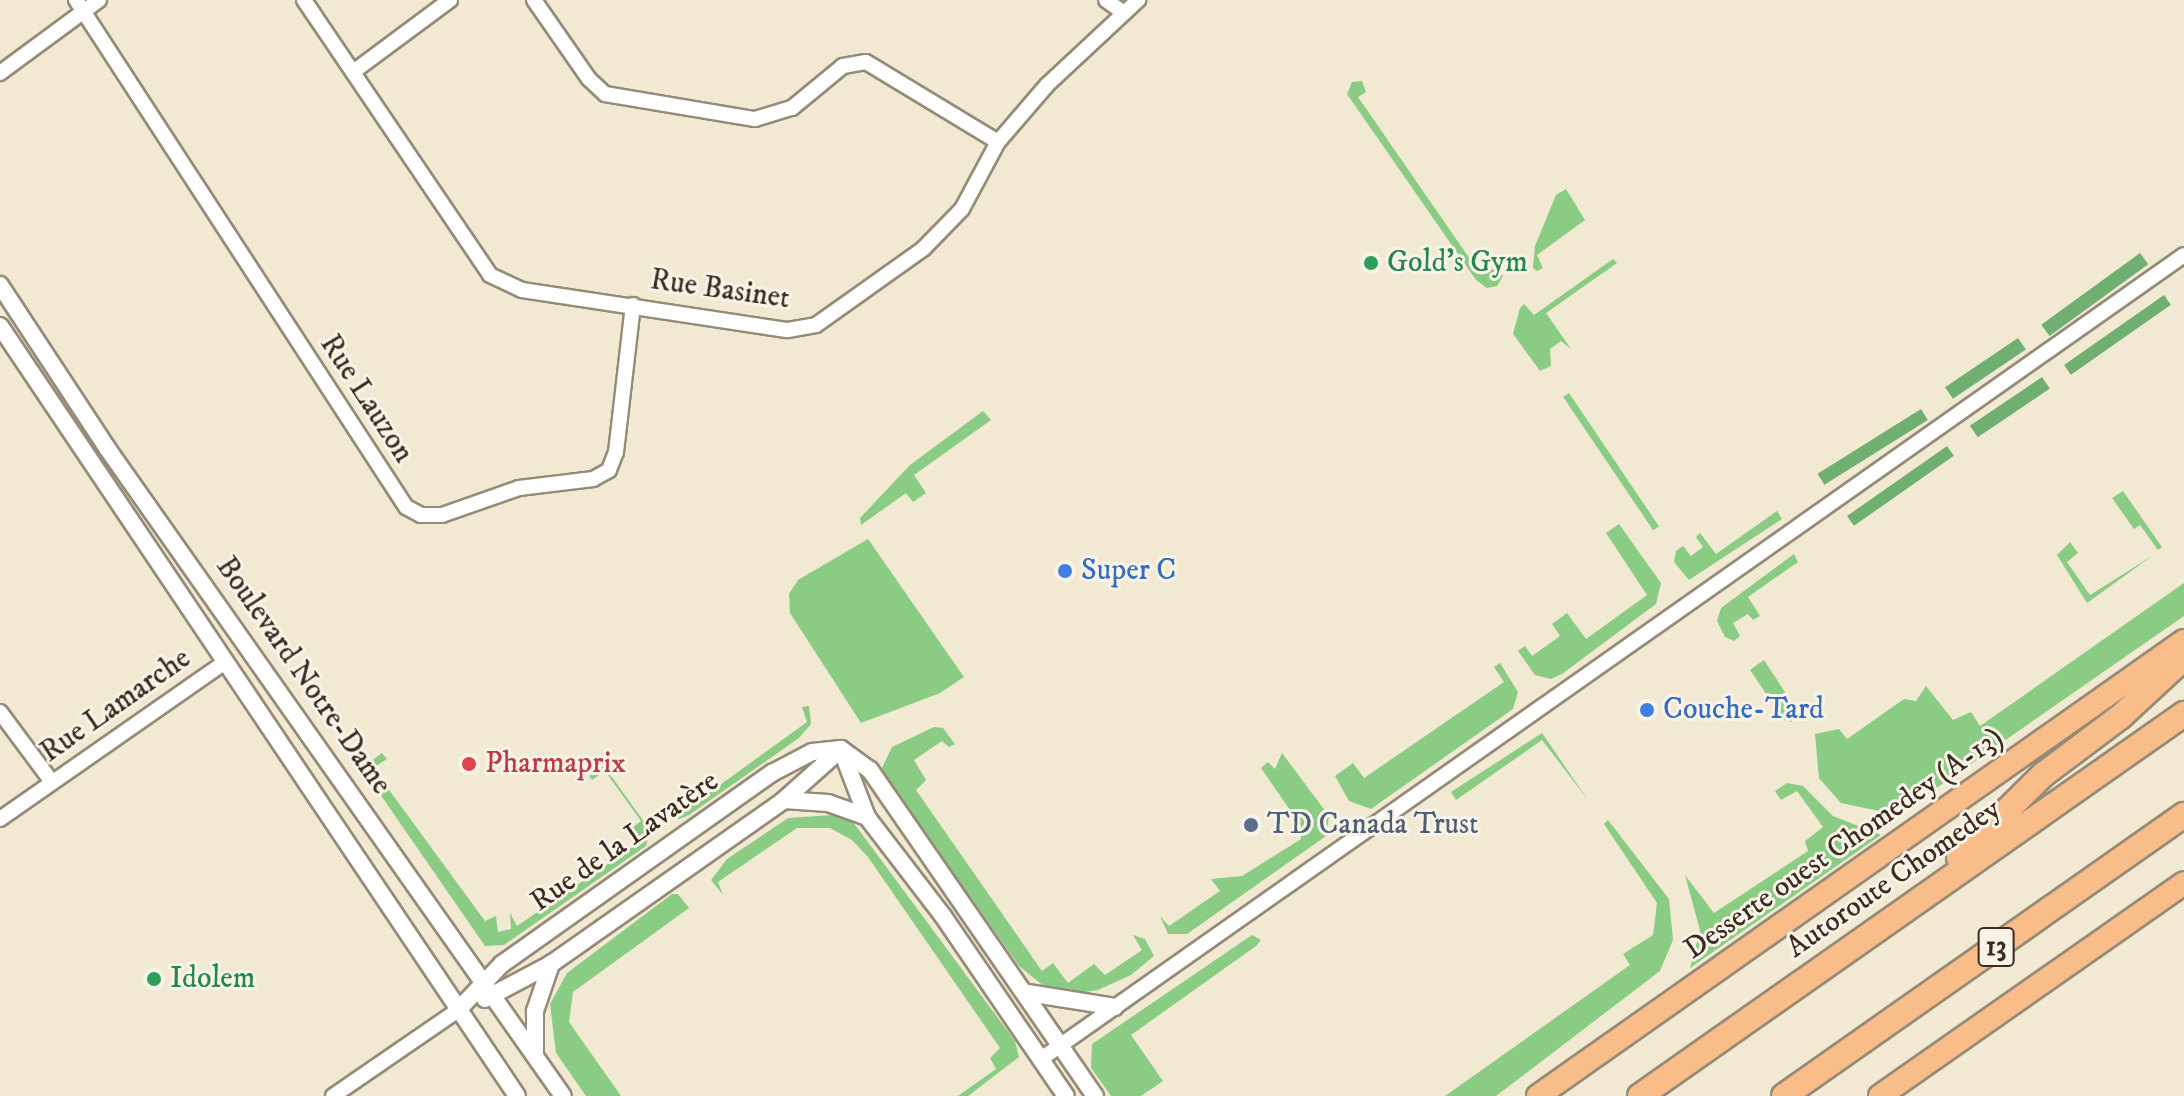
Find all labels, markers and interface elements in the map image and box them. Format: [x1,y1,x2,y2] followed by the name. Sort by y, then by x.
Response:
[1387,245,1528,281] place label: Gold's Gym
[1362,254,1380,272] marker: Gold's Gym
[648,262,792,318] street label: Rue Basinet
[311,328,421,470] street label: Rue Lauzon
[207,550,399,802] street label: Boulevard Notre-Dame
[1081,553,1176,589] place label: Super C
[1056,562,1074,580] marker: Super C
[34,641,198,771] street label: Rue Lamarche
[1663,692,1824,728] place label: Couche-Tard
[1638,701,1656,719] marker: Couche-Tard
[1678,720,2010,968] street label: Desserte ouest Chomedey (A-13)
[485,746,626,782] place label: Pharmaprix
[460,755,478,773] marker: Pharmaprix
[524,764,726,920] street label: Rue de la Lavatère
[1780,792,2008,966] street label: Autoroute Chomedey
[1267,807,1479,843] place label: TD Canada Trust
[1242,816,1260,834] marker: TD Canada Trust
[1976,923,2016,971] road number: 13
[170,961,255,997] place label: Idolem
[145,970,163,988] marker: Idolem

